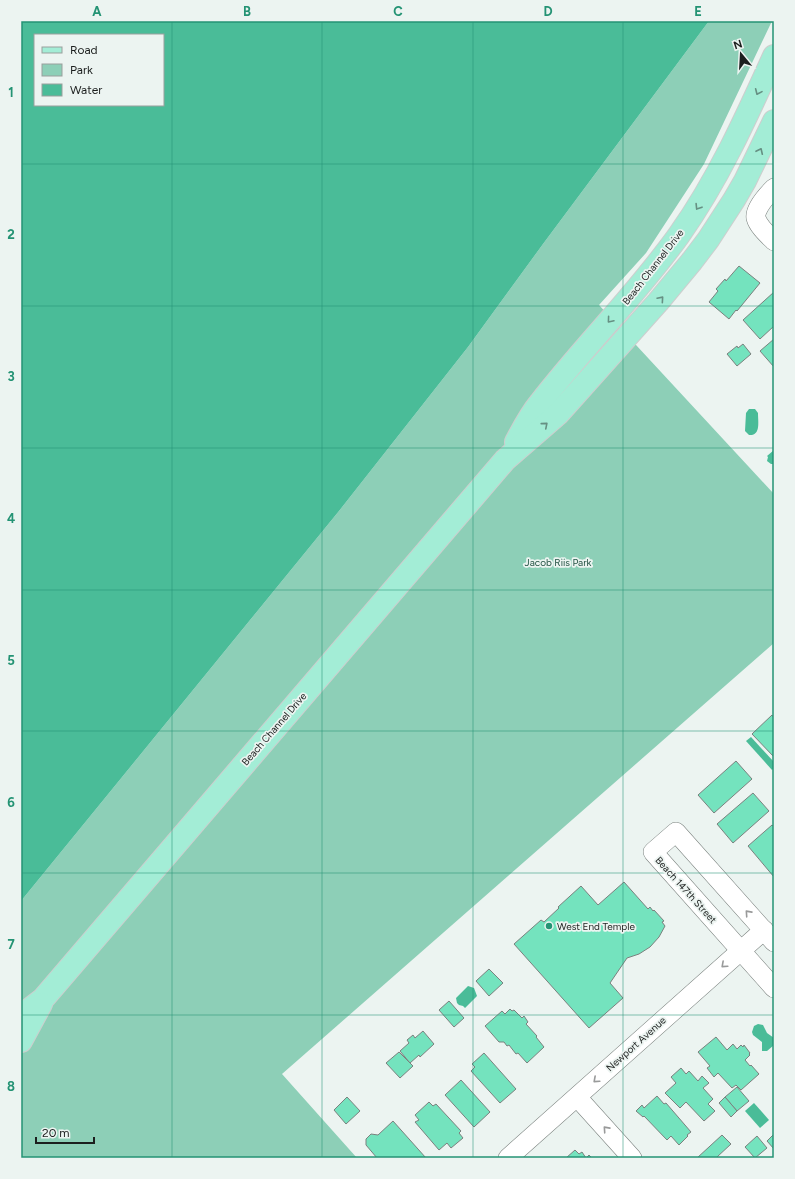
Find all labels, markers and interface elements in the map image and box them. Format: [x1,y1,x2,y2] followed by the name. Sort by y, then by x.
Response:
[92,4,102,19] text: A
[243,4,251,19] text: B
[393,4,403,19] text: C
[543,4,553,19] text: D
[694,4,702,19] text: E
[34,34,164,106] legend
[721,34,761,74] north arrow
[732,37,744,52] text: N
[70,43,98,57] text: Road
[70,63,93,77] text: Park
[70,83,102,97] text: Water
[8,85,14,100] text: 1
[755,87,763,95] one-way arrow
[755,148,763,155] one-way arrow
[695,203,703,210] one-way arrow
[619,226,687,307] street label: Beach Channel Drive
[7,227,15,242] text: 2
[656,296,663,303] one-way arrow
[607,316,614,323] one-way arrow
[7,369,15,384] text: 3
[540,423,547,430] one-way arrow
[7,511,15,526] text: 4
[525,556,592,569] park label: Jacob Riis Park
[7,653,15,668] text: 5
[239,689,310,768] street label: Beach Channel Drive
[7,795,15,810] text: 6
[653,854,720,926] street label: Beach 147th Street
[746,910,753,917] one-way arrow
[557,920,635,933] place label: West End Temple
[544,921,554,931] marker: West End Temple
[7,937,15,952] text: 7
[721,961,729,968] one-way arrow
[603,1013,669,1074] street label: Newport Avenue
[593,1075,600,1082] one-way arrow
[7,1079,15,1094] text: 8
[36,1119,94,1145] scale bar
[42,1126,70,1140] text: 20 m
[603,1126,610,1134] one-way arrow

